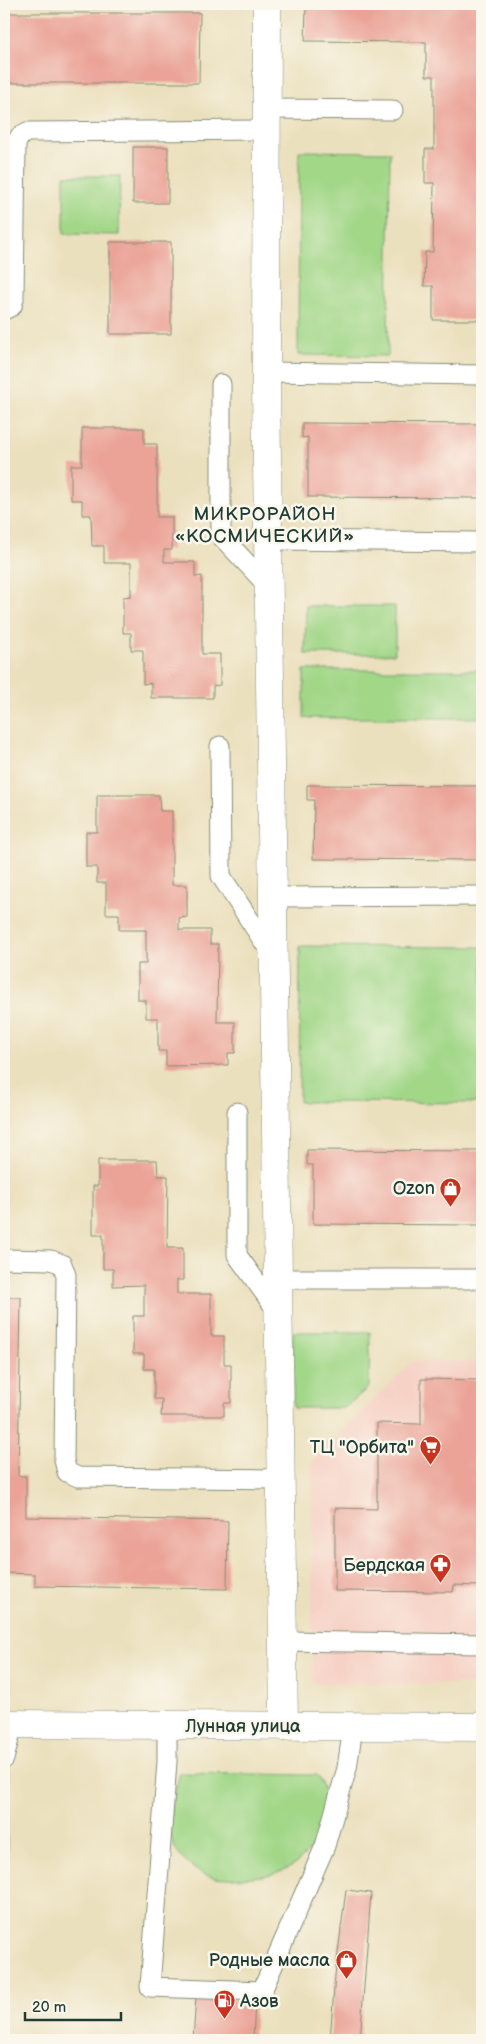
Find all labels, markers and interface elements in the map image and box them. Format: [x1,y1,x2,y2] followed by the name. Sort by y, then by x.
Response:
[175,503,355,548] district label: МИКРОРАЙОН «КОСМИЧЕСКИЙ»
[439,1176,463,1207] shop icon: Ozon
[393,1178,435,1199] place label: Ozon
[418,1435,442,1466] supermarket icon: ТЦ "Орбита"
[310,1437,414,1458] place label: ТЦ "Орбита"
[429,1553,453,1584] pharmacy icon: Бердская
[343,1555,425,1576] place label: Бердская
[184,1716,301,1737] street label: Лунная улица
[334,1948,358,1979] shop icon: Родные масла
[209,1950,330,1971] place label: Родные масла
[25,1989,121,2021] scale bar
[212,1989,236,2020] fuel station icon: Азов
[239,1991,279,2012] place label: Азов
[32,1998,66,2017] text: 20 m

